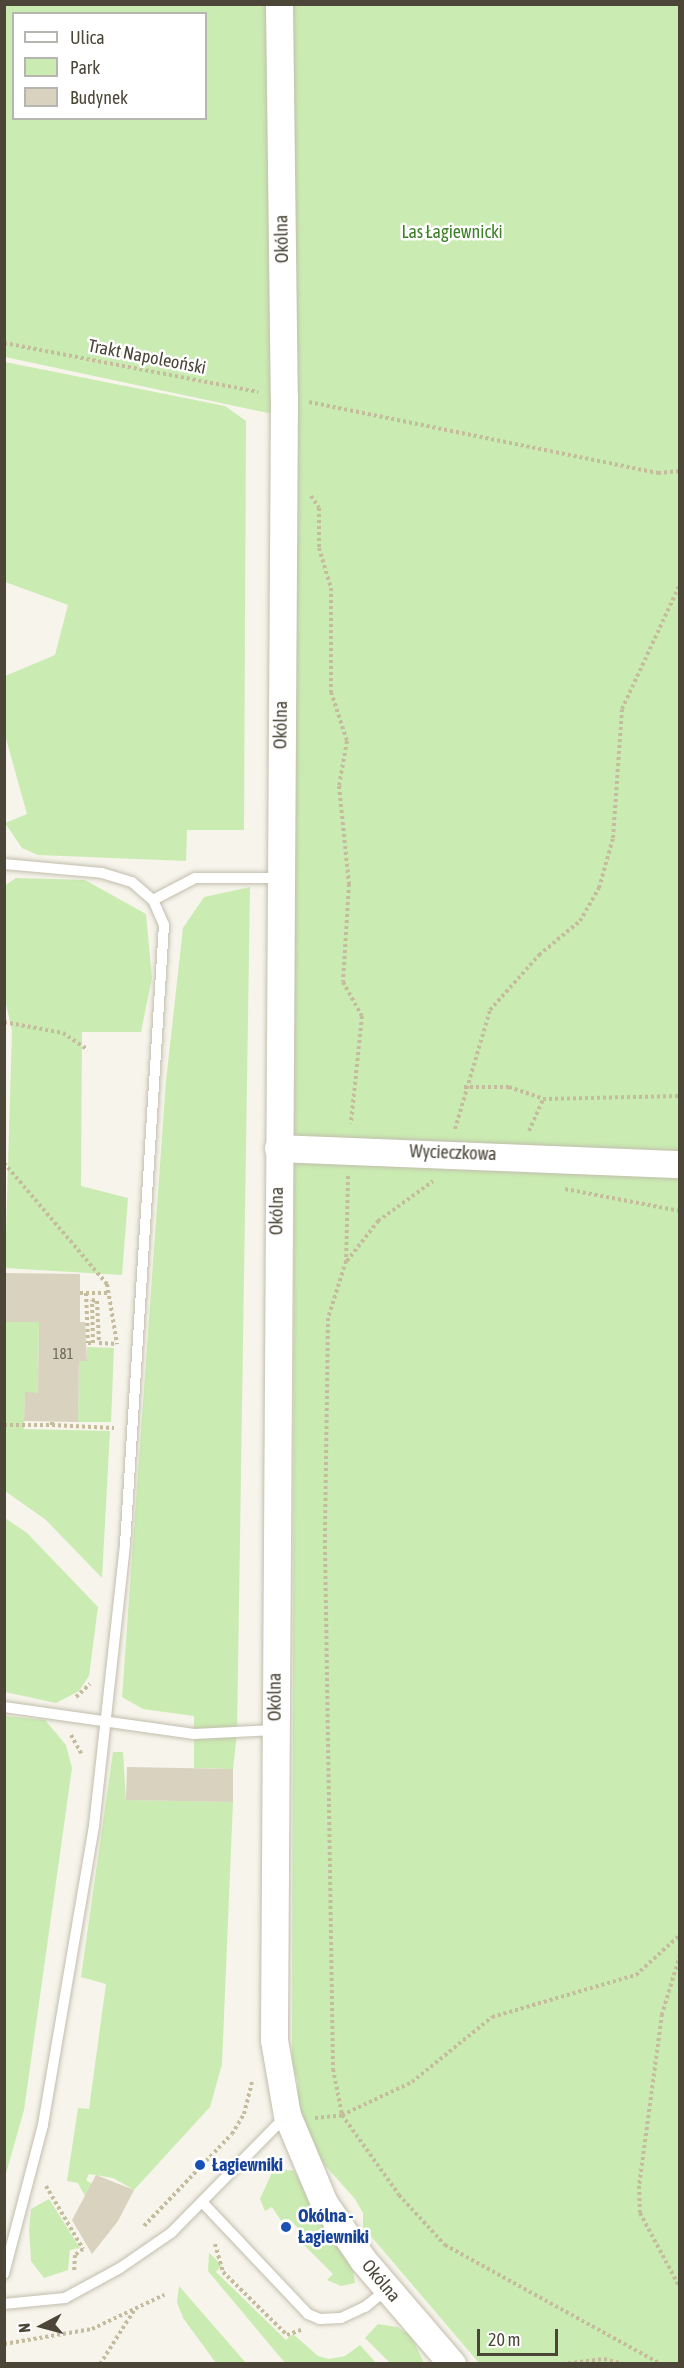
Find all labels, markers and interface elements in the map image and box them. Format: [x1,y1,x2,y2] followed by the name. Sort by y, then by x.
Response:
[12,12,207,120] legend
[70,27,105,48] text: Ulica
[70,57,100,78] text: Park
[70,87,128,108] text: Budynek
[271,215,293,263] street label: Okólna
[401,221,503,243] park label: Las Łagiewnicki
[86,335,208,379] street label: Trakt Napoleoński
[270,701,292,749] street label: Okólna
[409,1141,497,1165] street label: Wycieczkowa
[266,1187,288,1235] street label: Okólna
[52,1345,74,1363] house number: 181
[264,1673,286,1721] street label: Okólna
[212,2154,283,2176] place label: Łagiewniki
[193,2158,207,2172] marker: Łagiewniki
[298,2206,369,2248] place label: Okólna - Łagiewniki
[279,2220,293,2234] marker: Okólna - Łagiewniki
[357,2256,405,2306] street label: Okólna
[12,2296,72,2356] north arrow
[480,2317,561,2355] scale bar
[15,2322,34,2334] text: N
[488,2329,520,2350] text: 20 m

